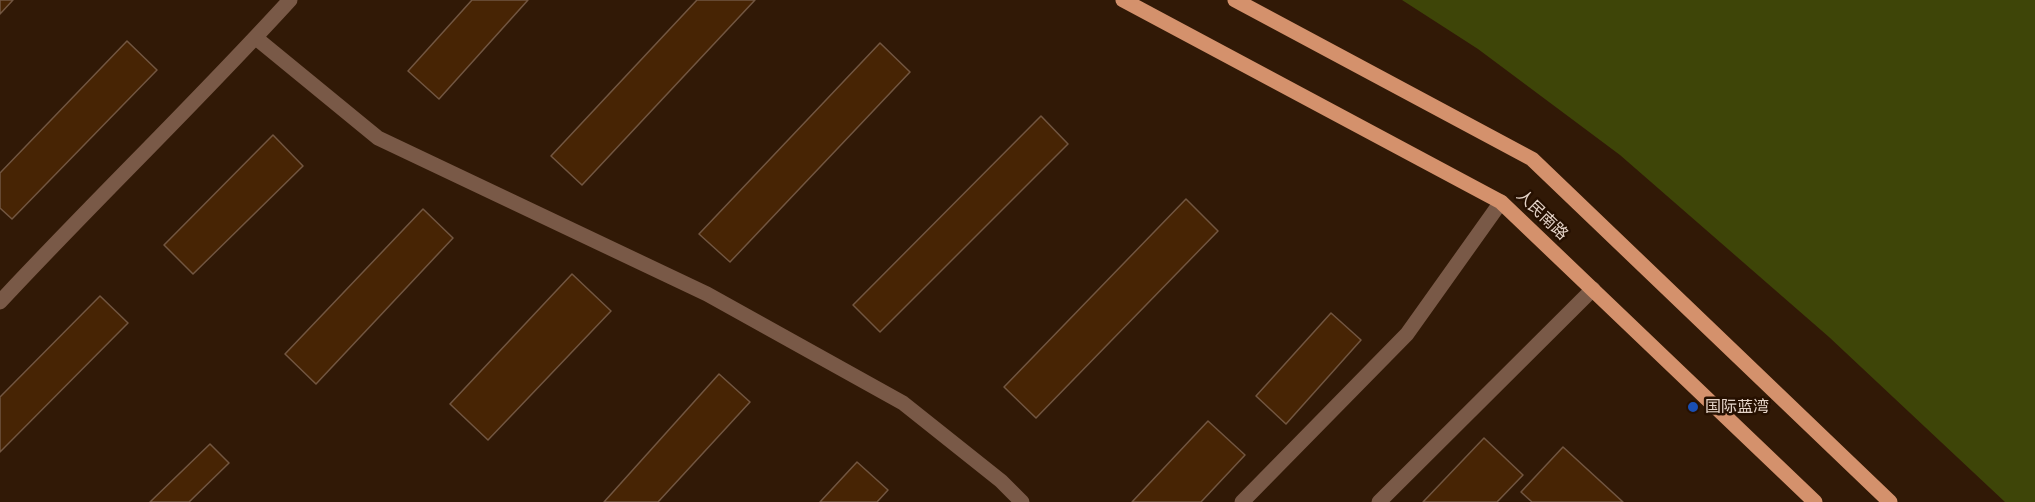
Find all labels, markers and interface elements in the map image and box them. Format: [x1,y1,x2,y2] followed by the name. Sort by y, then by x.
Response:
[1512,186,1572,244] street label: 人民南路
[1705,397,1769,417] place label: 国际蓝湾
[1686,400,1700,414] marker: 国际蓝湾

